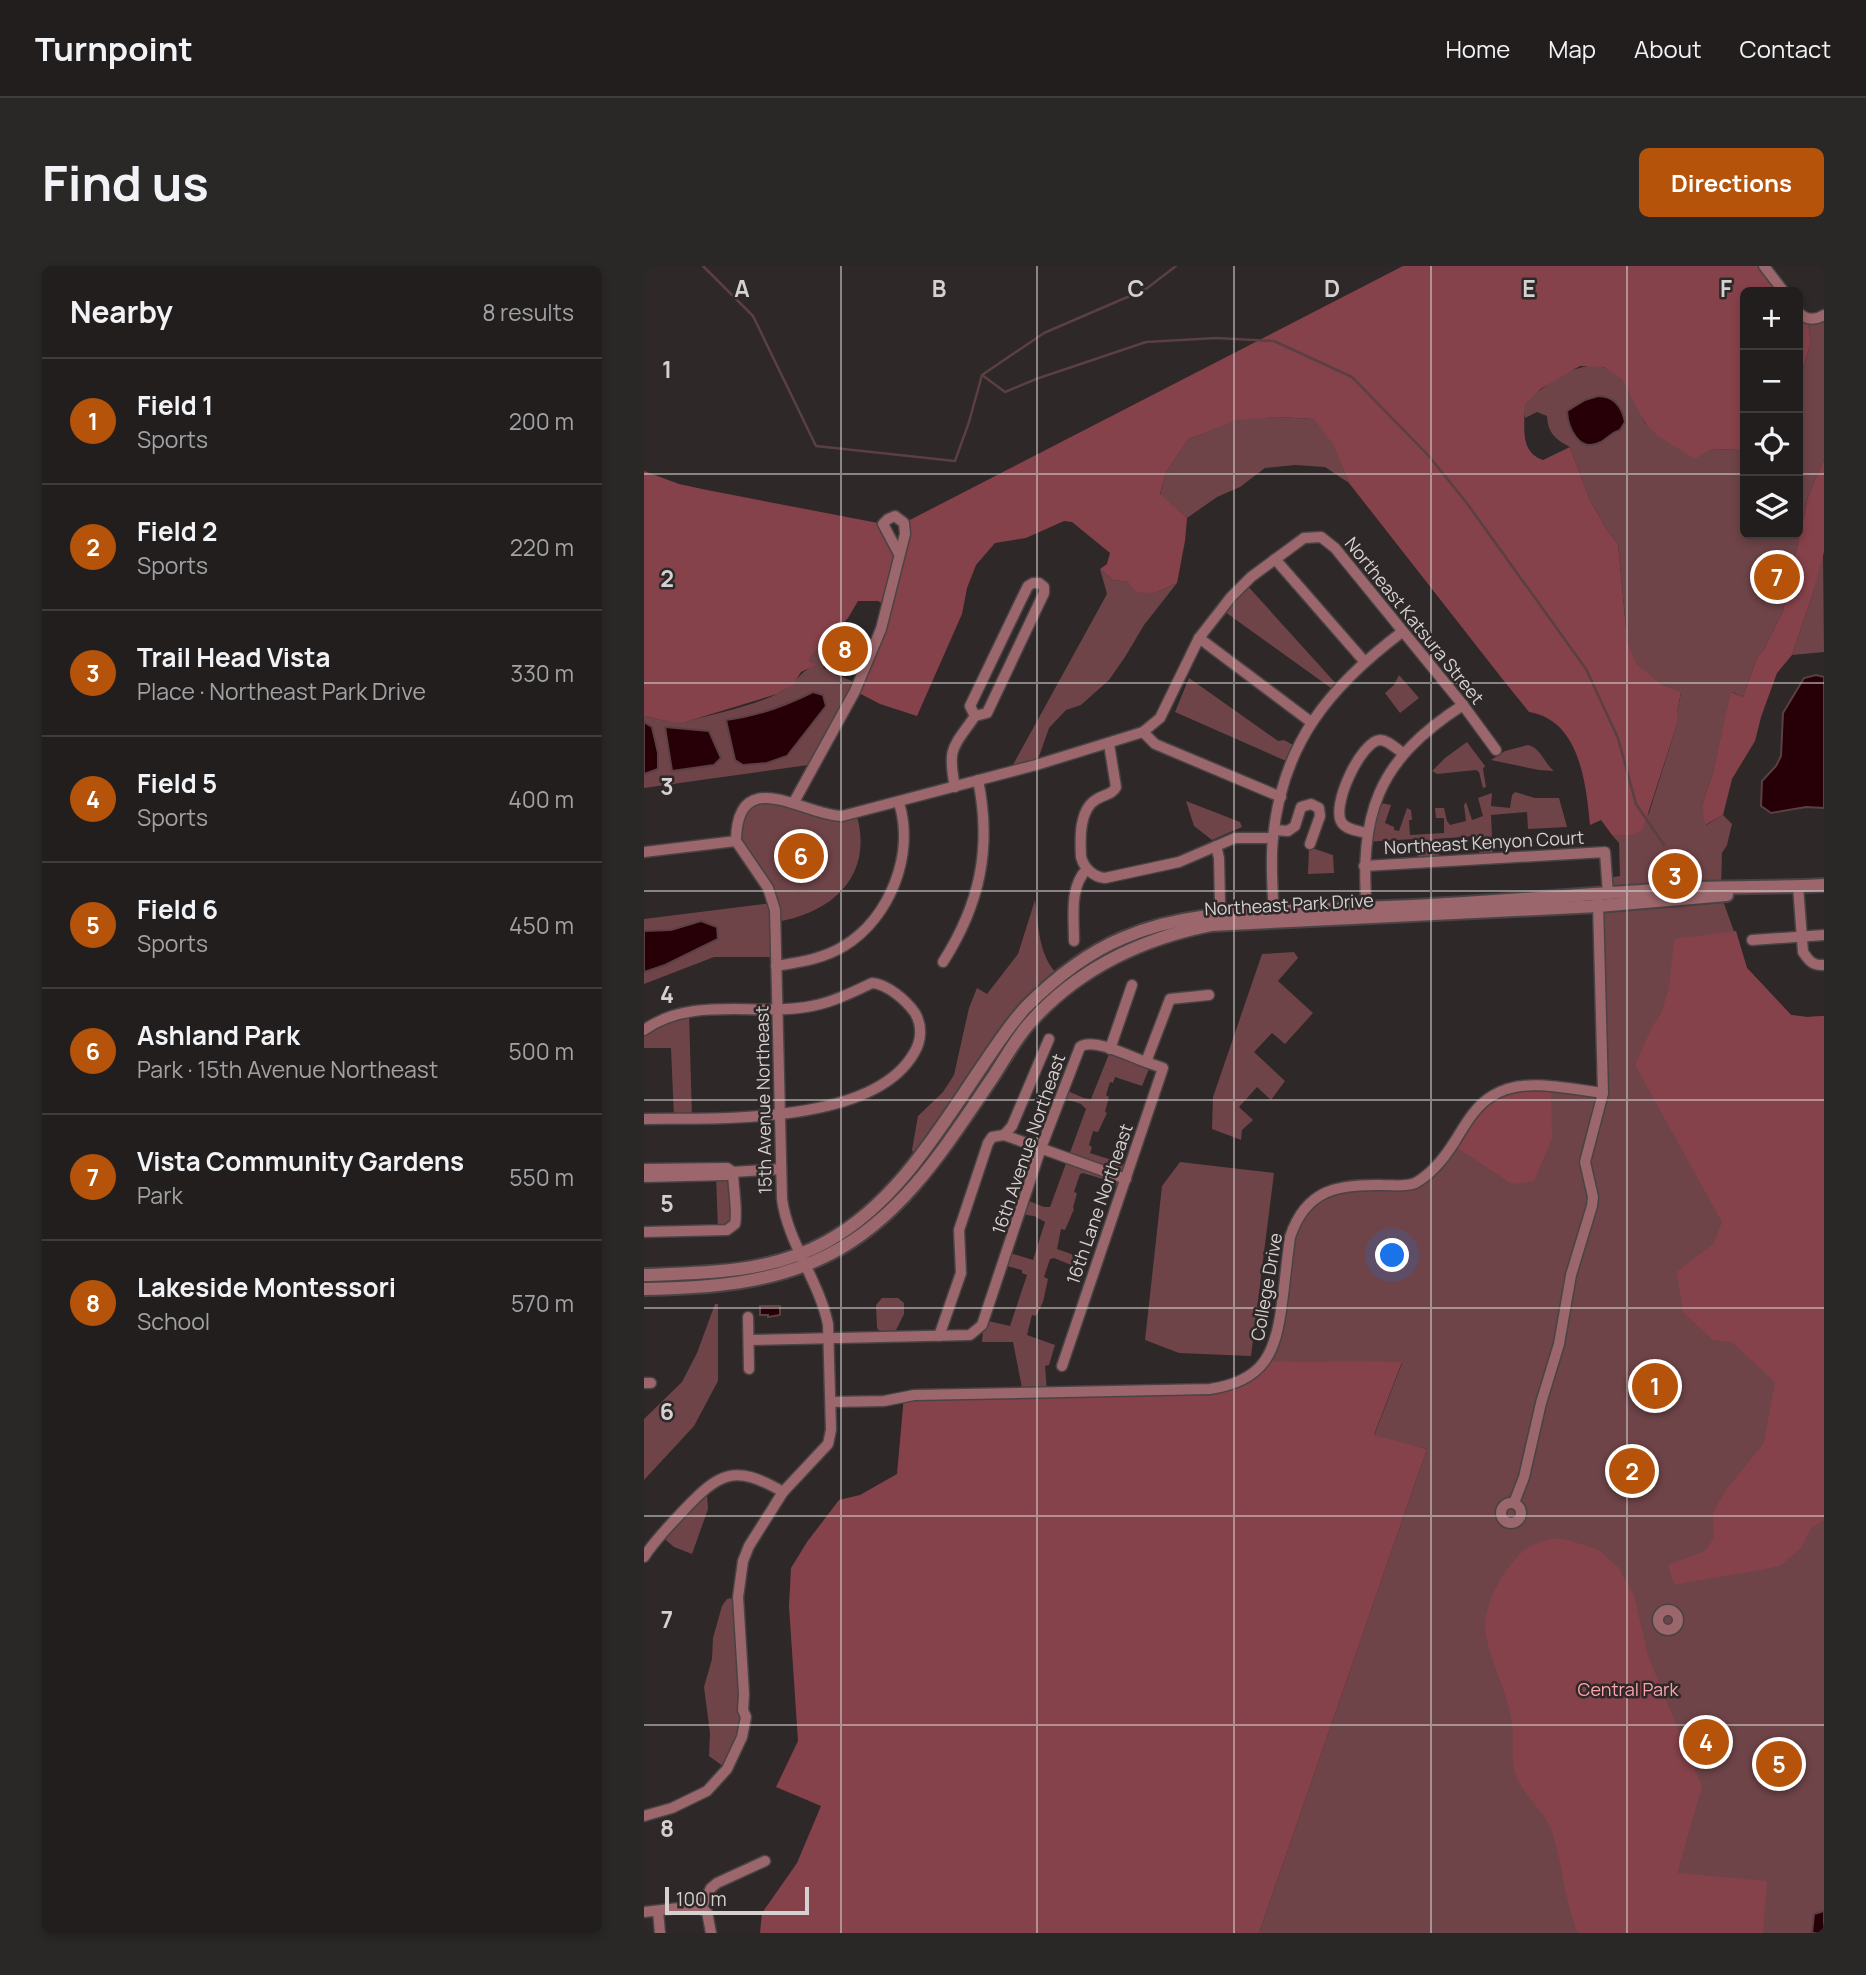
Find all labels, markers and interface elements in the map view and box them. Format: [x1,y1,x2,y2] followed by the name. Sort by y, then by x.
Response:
[35,26,193,71] text: Turnpoint
[1445,32,1510,65] text: Home
[1548,32,1596,65] text: Map
[1634,32,1702,65] text: About
[1740,32,1831,65] text: Contact
[1639,148,1824,217] button: Directions
[42,149,209,216] text: Find us
[734,272,750,304] text: A
[932,272,946,304] text: B
[1128,272,1145,304] text: C
[1324,272,1340,304] text: D
[1522,272,1536,304] text: E
[1720,272,1732,304] text: F
[1740,287,1803,539] map controls
[1740,287,1803,350] button: +
[70,291,173,332] text: Nearby
[482,296,574,328] text: 8 results
[1740,350,1803,413] button: −
[662,353,672,385] text: 1
[137,387,213,423] text: Field 1
[88,405,98,437] text: 1
[509,405,574,437] text: 200 m
[1740,413,1803,476] button: locate
[137,423,208,455] text: Sports
[1740,476,1803,539] button: layers
[137,513,218,549] text: Field 2
[86,531,100,563] text: 2
[510,531,574,563] text: 220 m
[1340,532,1490,709] street label: Northeast Katsura Street
[137,549,208,581] text: Sports
[1754,551,1800,603] pin: 7
[660,562,674,594] text: 2
[822,623,868,675] pin: 8
[137,639,330,675] text: Trail Head Vista
[86,657,100,689] text: 3
[510,657,574,689] text: 330 m
[137,675,426,707] text: Place · Northeast Park Drive
[137,765,217,801] text: Field 5
[660,770,674,802] text: 3
[86,783,100,815] text: 4
[508,783,574,815] text: 400 m
[137,801,208,833] text: Sports
[1383,825,1585,859] street label: Northeast Kenyon Court
[778,830,824,882] pin: 6
[1652,850,1698,902] pin: 3
[1204,888,1374,920] street label: Northeast Park Drive
[137,891,218,927] text: Field 6
[86,909,100,941] text: 5
[509,909,574,941] text: 450 m
[137,927,208,959] text: Sports
[660,978,674,1010] text: 4
[749,1006,777,1194] street label: 15th Avenue Northeast
[137,1017,300,1053] text: Ashland Park
[86,1035,100,1067] text: 6
[509,1035,574,1067] text: 500 m
[986,1050,1070,1237] street label: 16th Avenue Northeast
[137,1053,438,1085] text: Park · 15th Avenue Northeast
[1060,1120,1138,1287] street label: 16th Lane Northeast
[137,1143,464,1179] text: Vista Community Gardens
[87,1161,99,1193] text: 7
[509,1161,574,1193] text: 550 m
[137,1179,183,1211] text: Park
[660,1187,674,1219] text: 5
[1245,1231,1287,1343] street label: College Drive
[1375,1238,1409,1272] your location
[137,1269,396,1305] text: Lakeside Montessori
[86,1287,100,1319] text: 8
[511,1287,574,1319] text: 570 m
[137,1305,210,1337] text: School
[1632,1360,1678,1412] pin: 1
[660,1395,674,1427] text: 6
[1609,1445,1655,1497] pin: 2
[661,1603,673,1635] text: 7
[1578,1677,1679,1701] park label: Central Park
[1683,1716,1729,1768] pin: 4
[1756,1738,1802,1790] pin: 5
[660,1812,674,1844] text: 8
[665,1884,808,1916] scale bar
[676,1886,727,1912] text: 100 m

